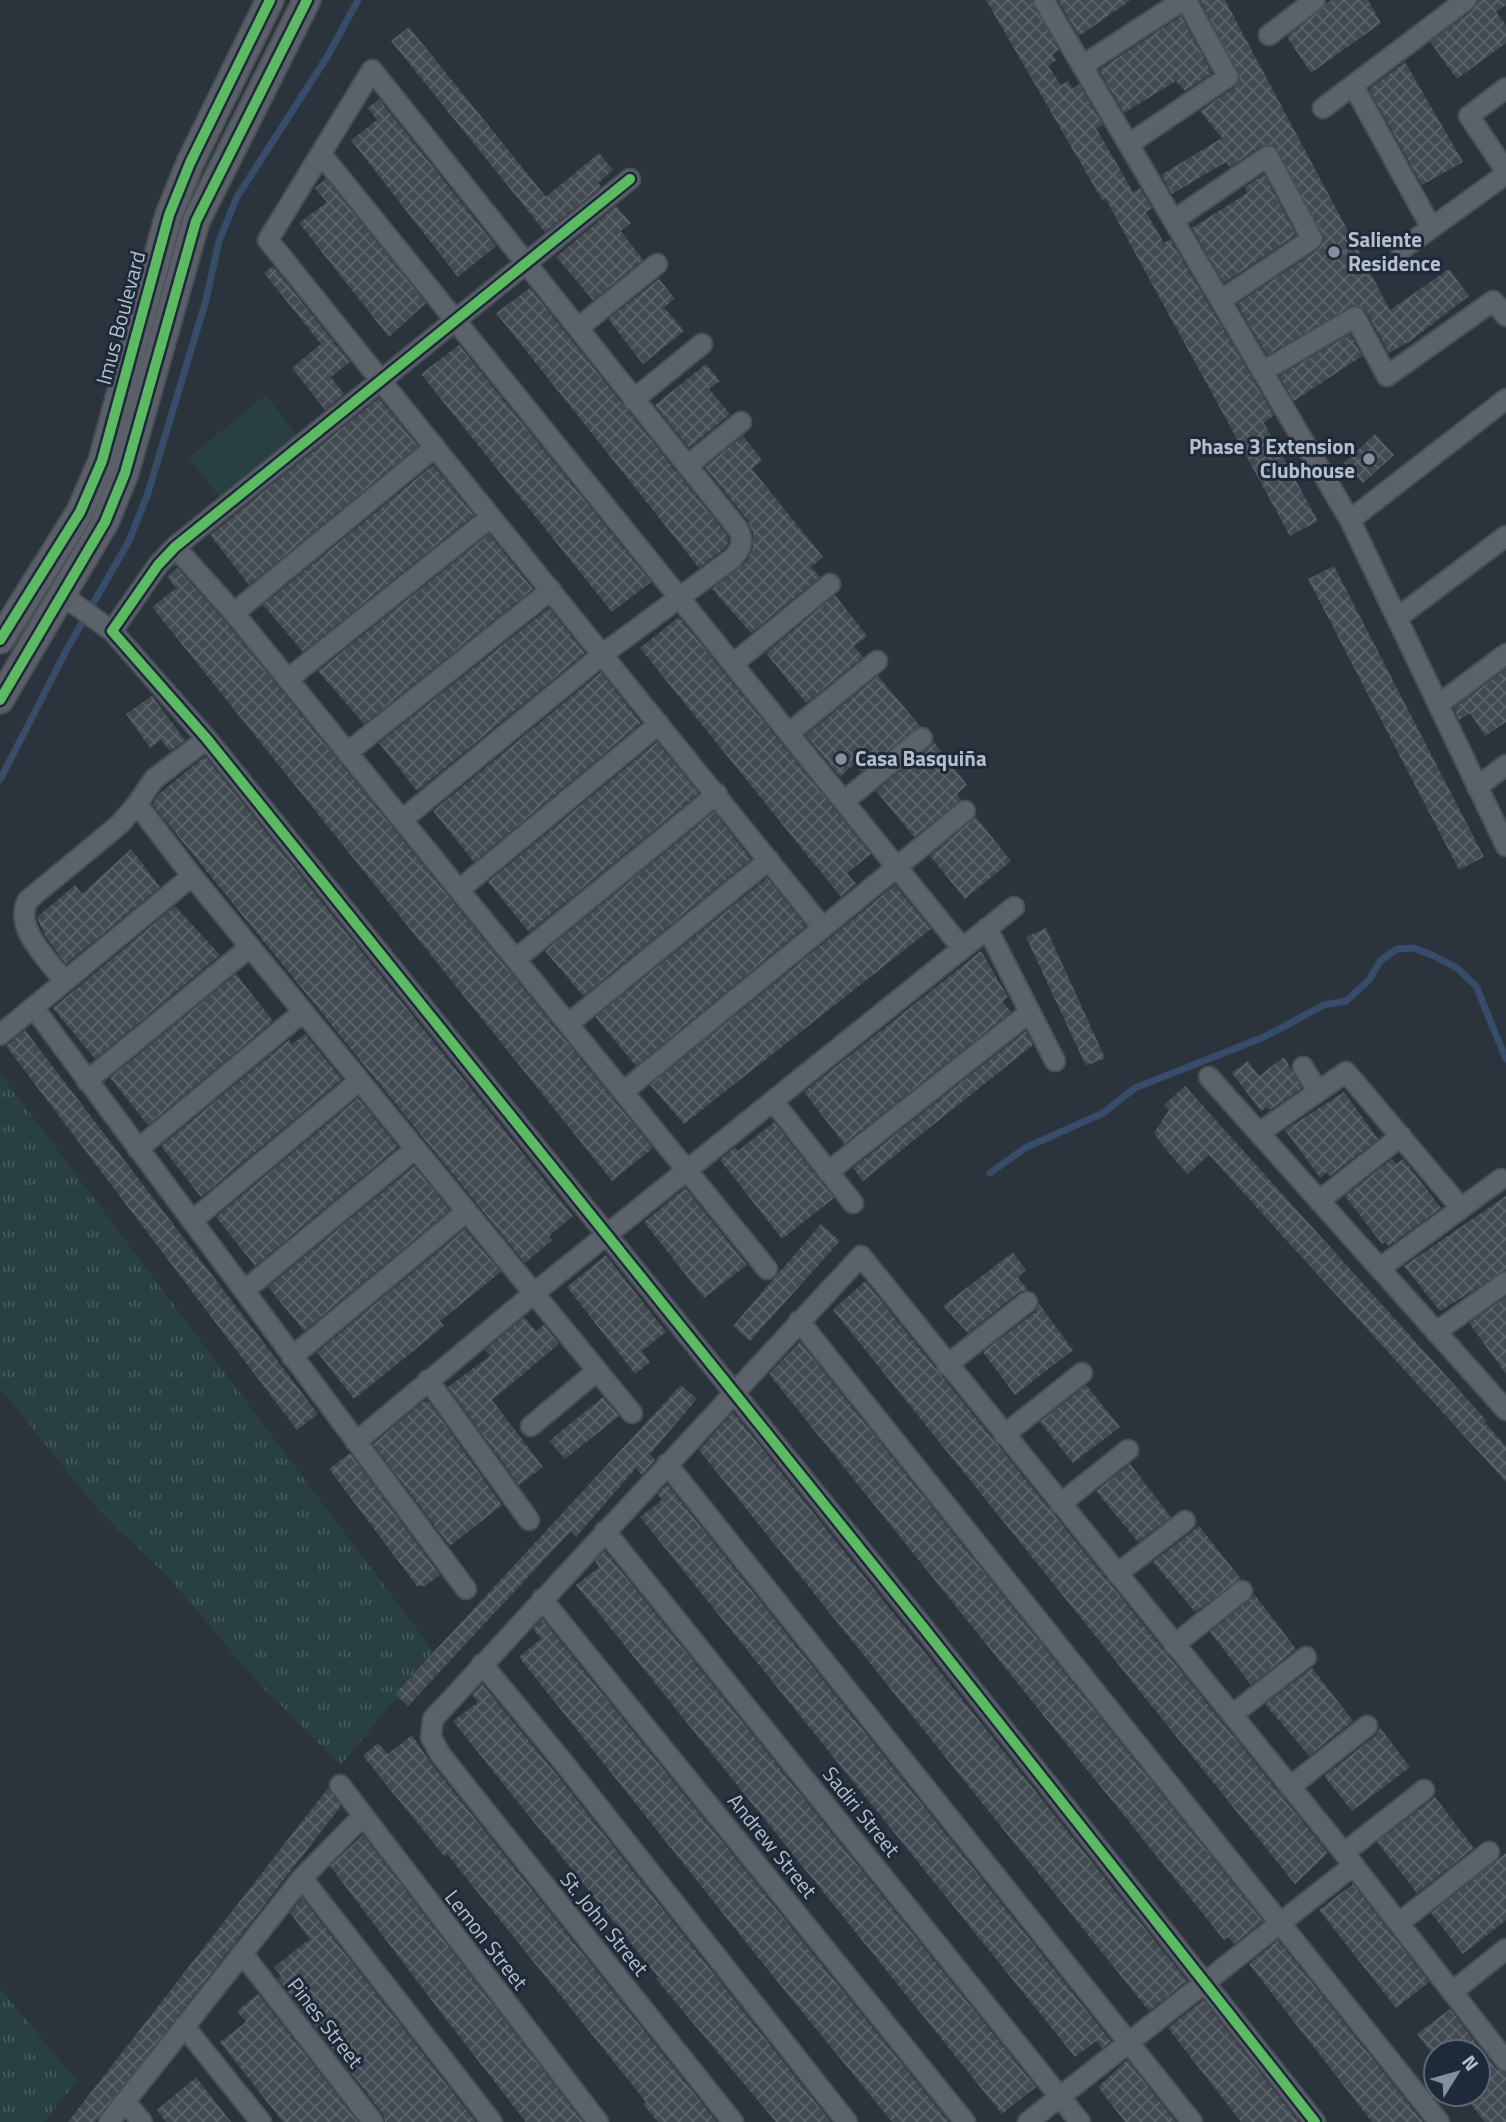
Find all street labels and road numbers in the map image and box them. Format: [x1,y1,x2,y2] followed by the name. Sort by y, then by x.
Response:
[87,247,153,388] street label: Imus Boulevard
[815,1759,909,1864] street label: Sadiri Street
[720,1786,826,1905] street label: Andrew Street
[553,1864,657,1983] street label: St. John Street
[437,1883,536,1997] street label: Lemon Street
[280,1970,372,2075] street label: Pines Street

